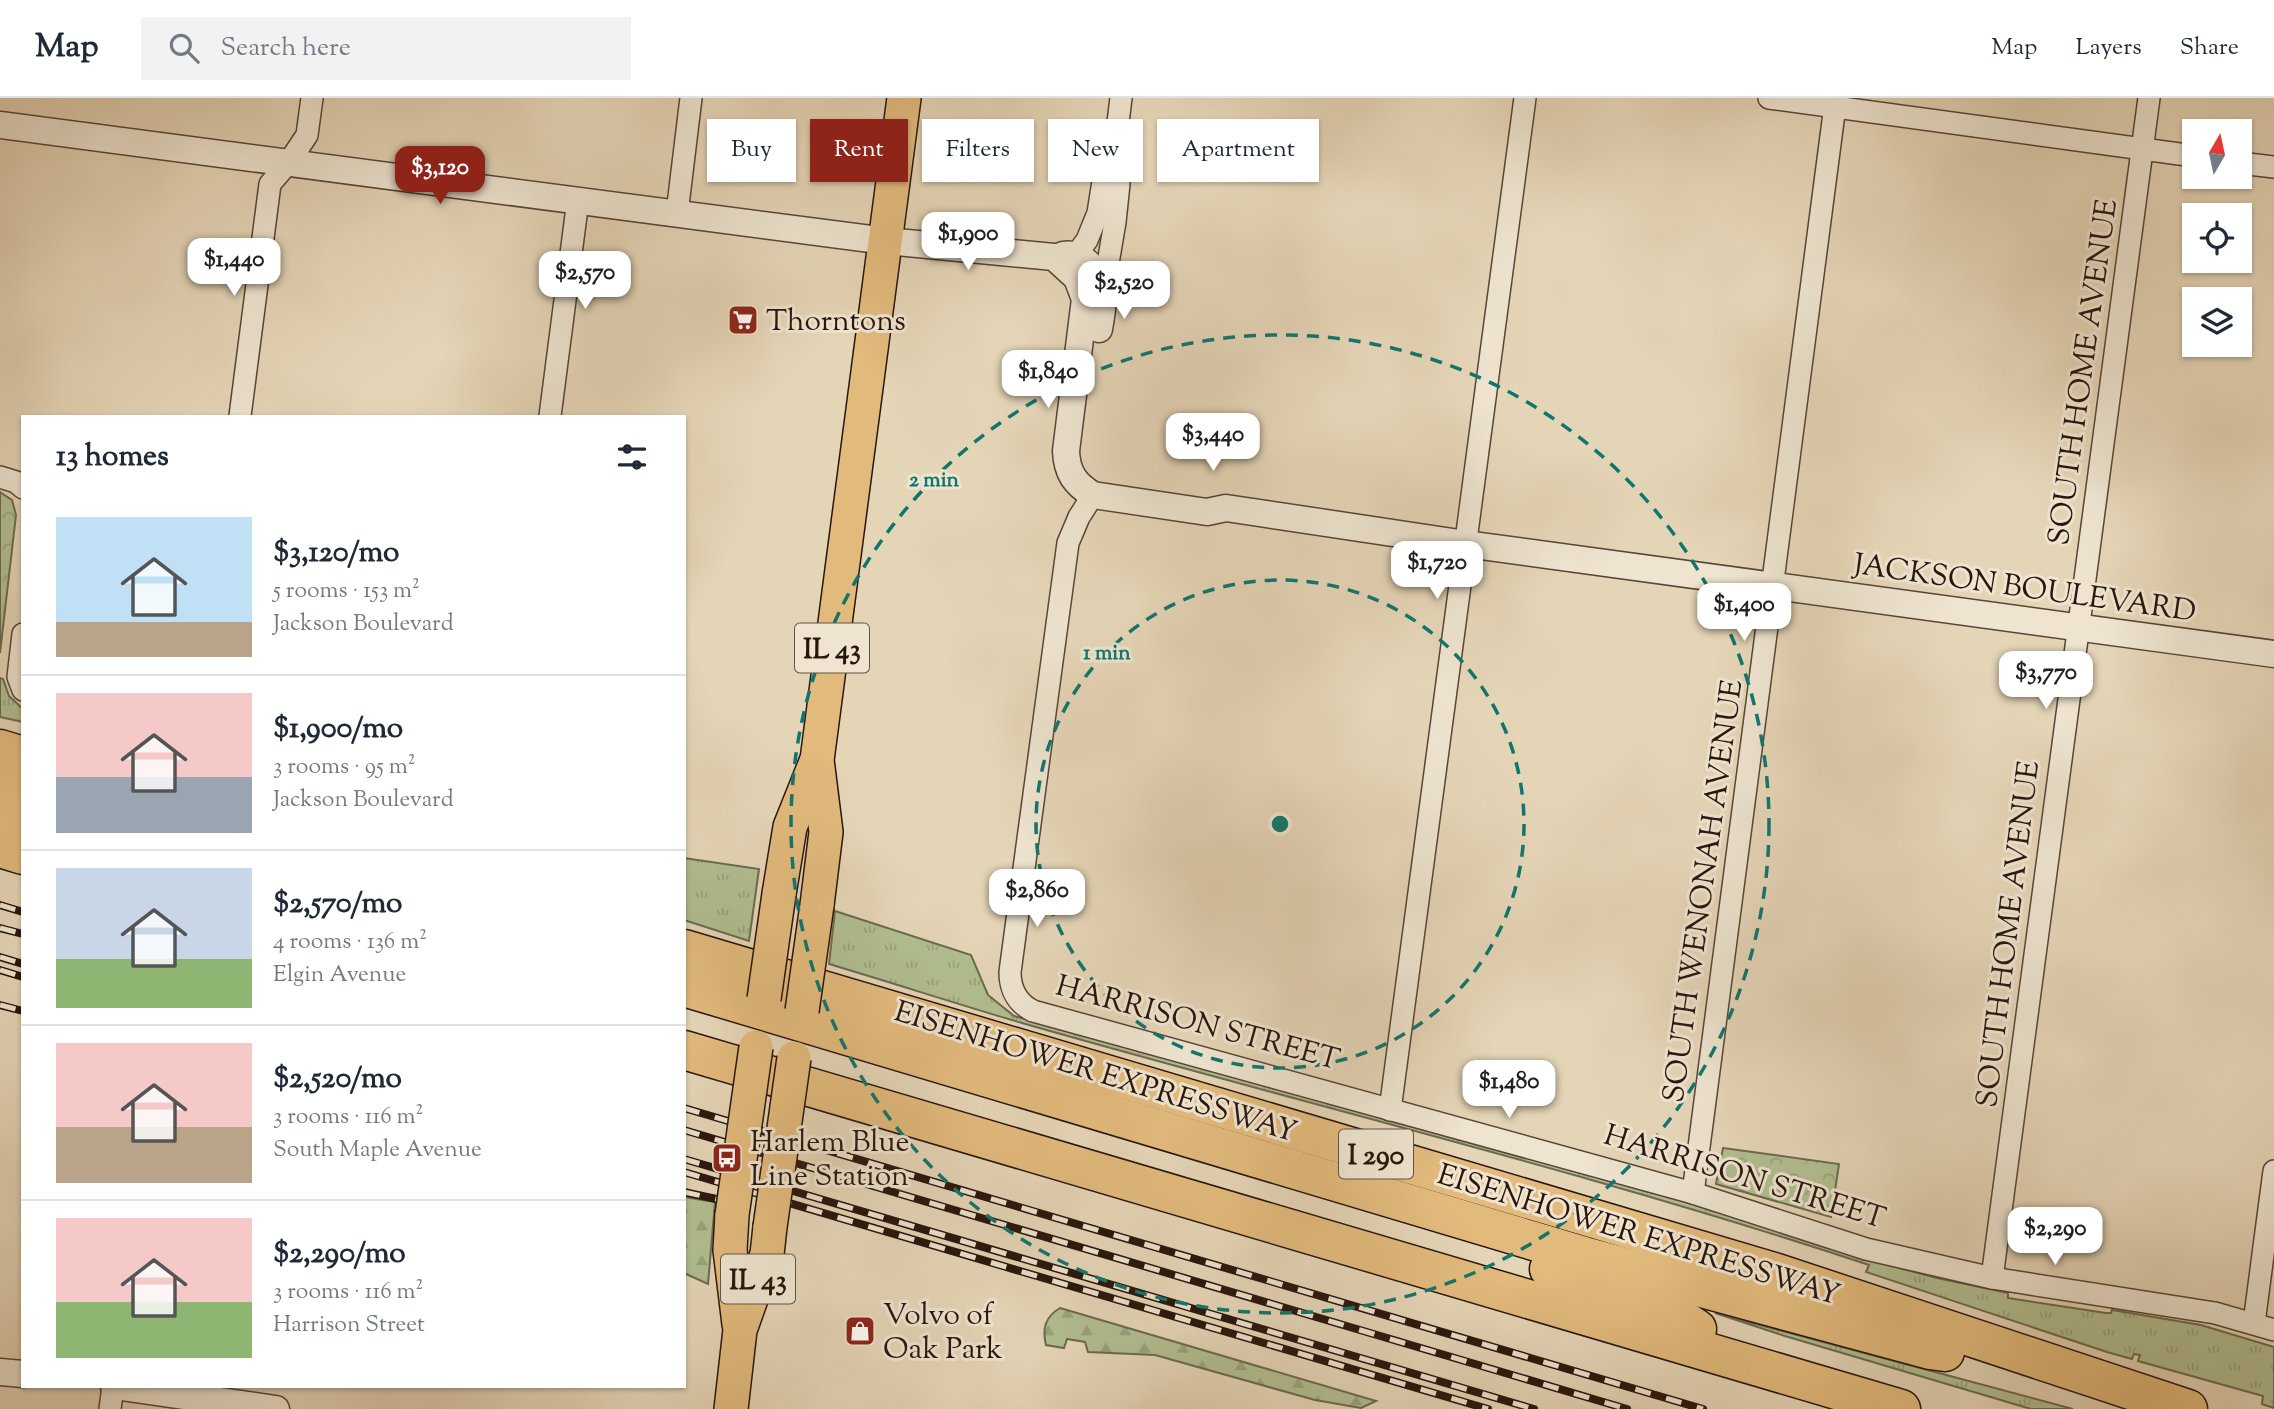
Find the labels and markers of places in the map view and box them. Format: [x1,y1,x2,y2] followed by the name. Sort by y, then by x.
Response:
[383,146,497,206] pin: $3,120
[911,212,1025,272] pin: $1,900
[177,238,291,298] pin: $1,440
[528,252,642,311] pin: $2,570
[1067,262,1181,321] pin: $2,520
[766,301,906,344] place label: Thorntons
[726,303,760,337] supermarket icon: Thorntons
[991,350,1105,410] pin: $1,840
[1156,414,1270,473] pin: $3,440
[1380,542,1494,601] pin: $1,720
[1687,584,1801,643] pin: $1,400
[1989,652,2103,711] pin: $3,770
[1268,812,1292,836] centre of rings
[980,870,1094,929] pin: $2,860
[1452,1060,1566,1120] pin: $1,480
[750,1122,910,1199] place label: Harlem Blue Line Station
[710,1141,744,1175] bus stop icon: Harlem Blue Line Station
[1998,1208,2112,1267] pin: $2,290
[883,1295,1003,1372] place label: Volvo of Oak Park
[843,1314,877,1348] shop icon: Volvo of Oak Park

